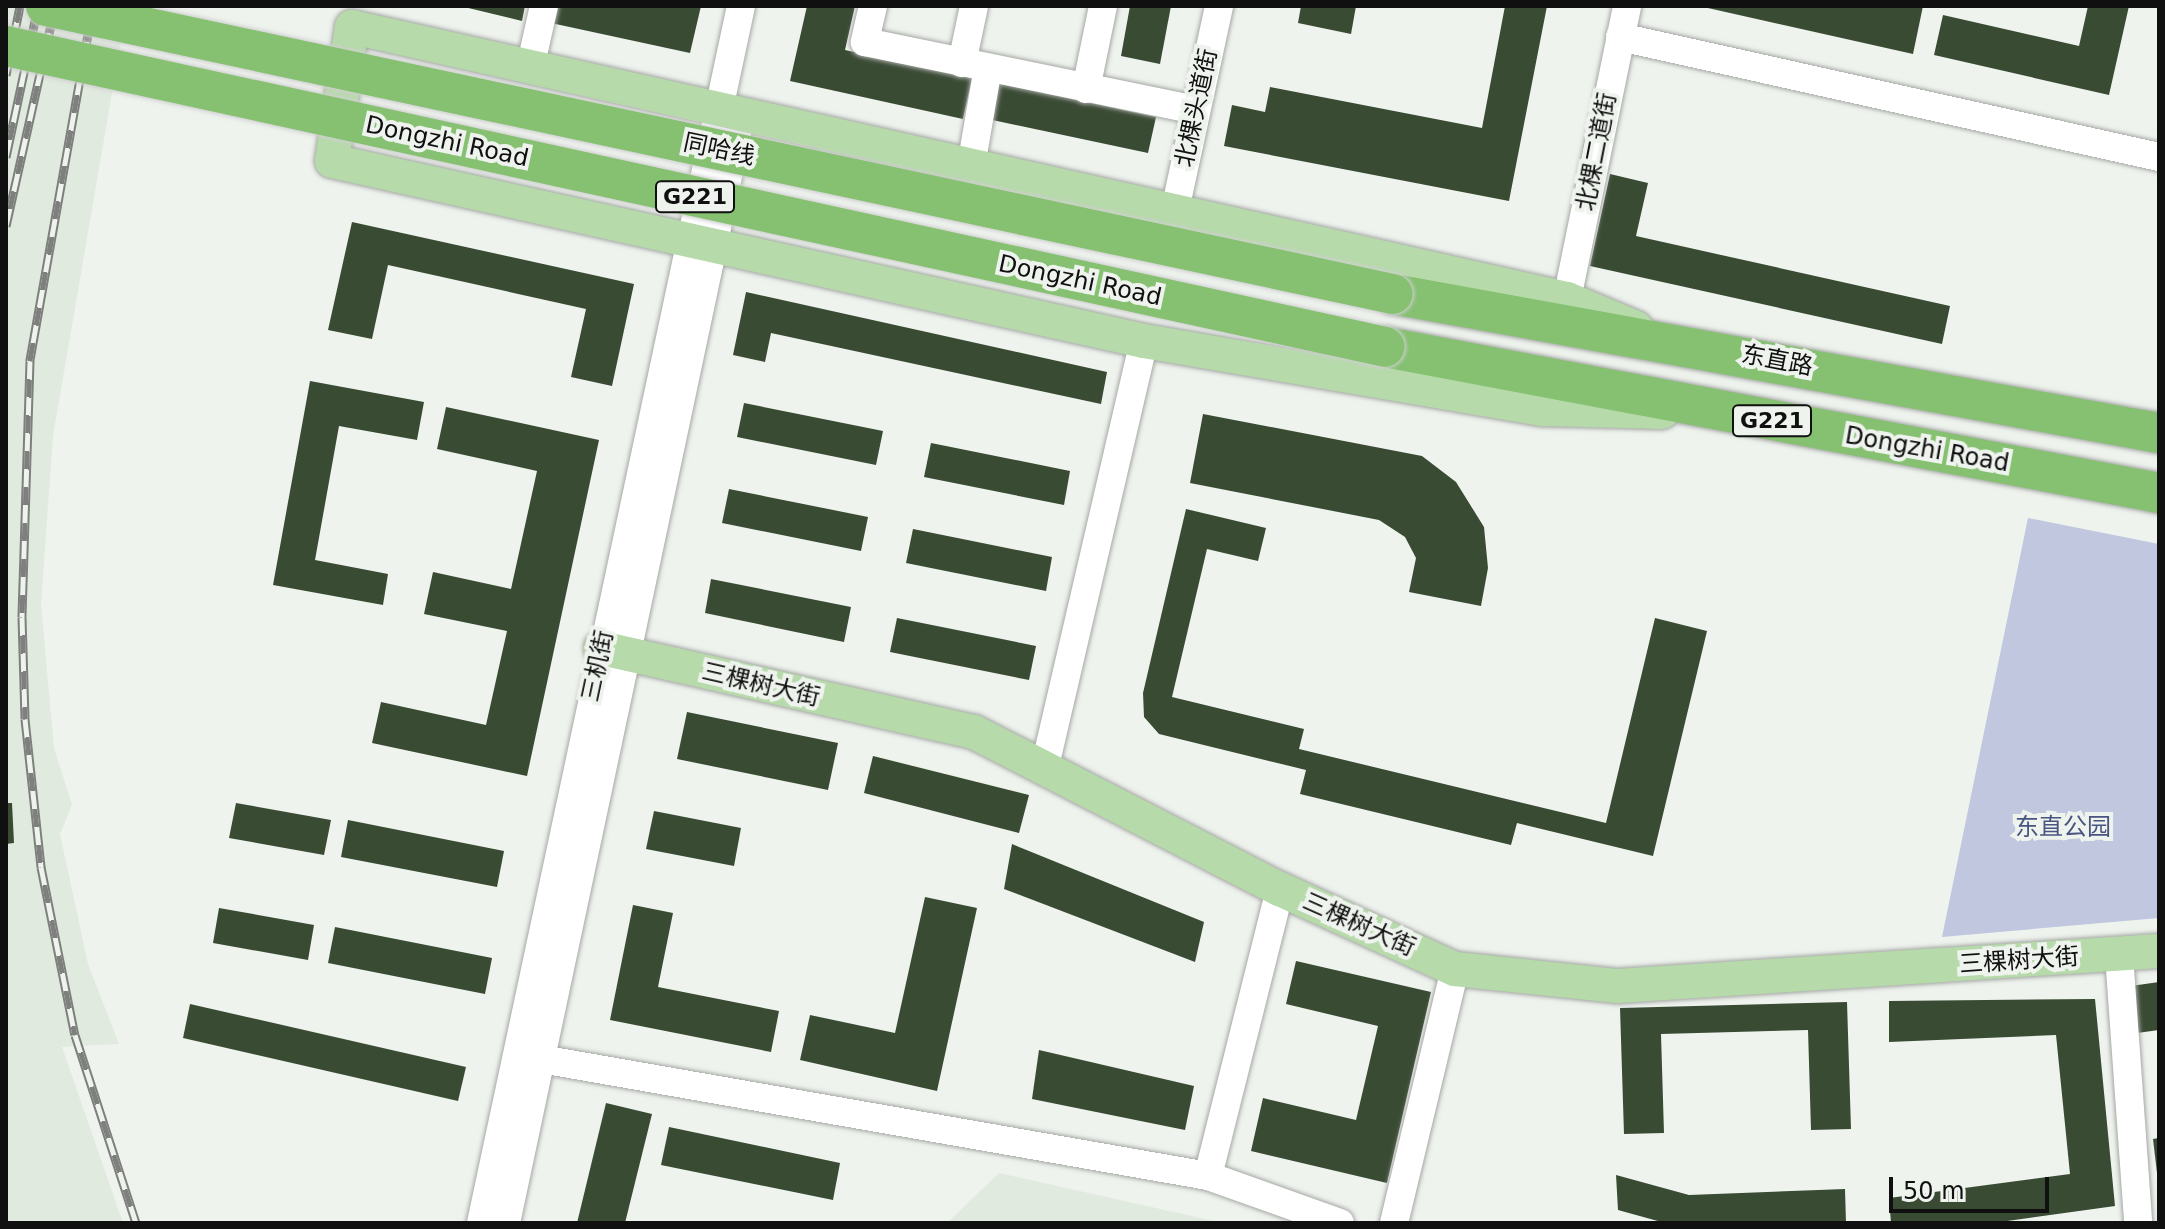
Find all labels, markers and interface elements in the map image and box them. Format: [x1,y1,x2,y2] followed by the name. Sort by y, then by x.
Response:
[1170,46,1224,170] street label: 北棵头道街
[1571,90,1623,214] street label: 北棵二道街
[363,111,531,173] street label: Dongzhi Road
[681,128,757,172] street label: 同哈线
[655,179,735,215] road number: G221
[996,250,1164,312] street label: Dongzhi Road
[1739,340,1815,382] street label: 东直路
[1732,403,1812,439] road number: G221
[1843,421,2011,479] street label: Dongzhi Road
[576,628,620,704] street label: 三机街
[699,657,823,713] street label: 三棵树大街
[2015,814,2111,842] park label: 东直公园
[1298,887,1420,963] street label: 三棵树大街
[1958,942,2080,980] street label: 三棵树大街
[1893,1161,2053,1211] scale bar
[1903,1177,1965,1205] text: 50 m

